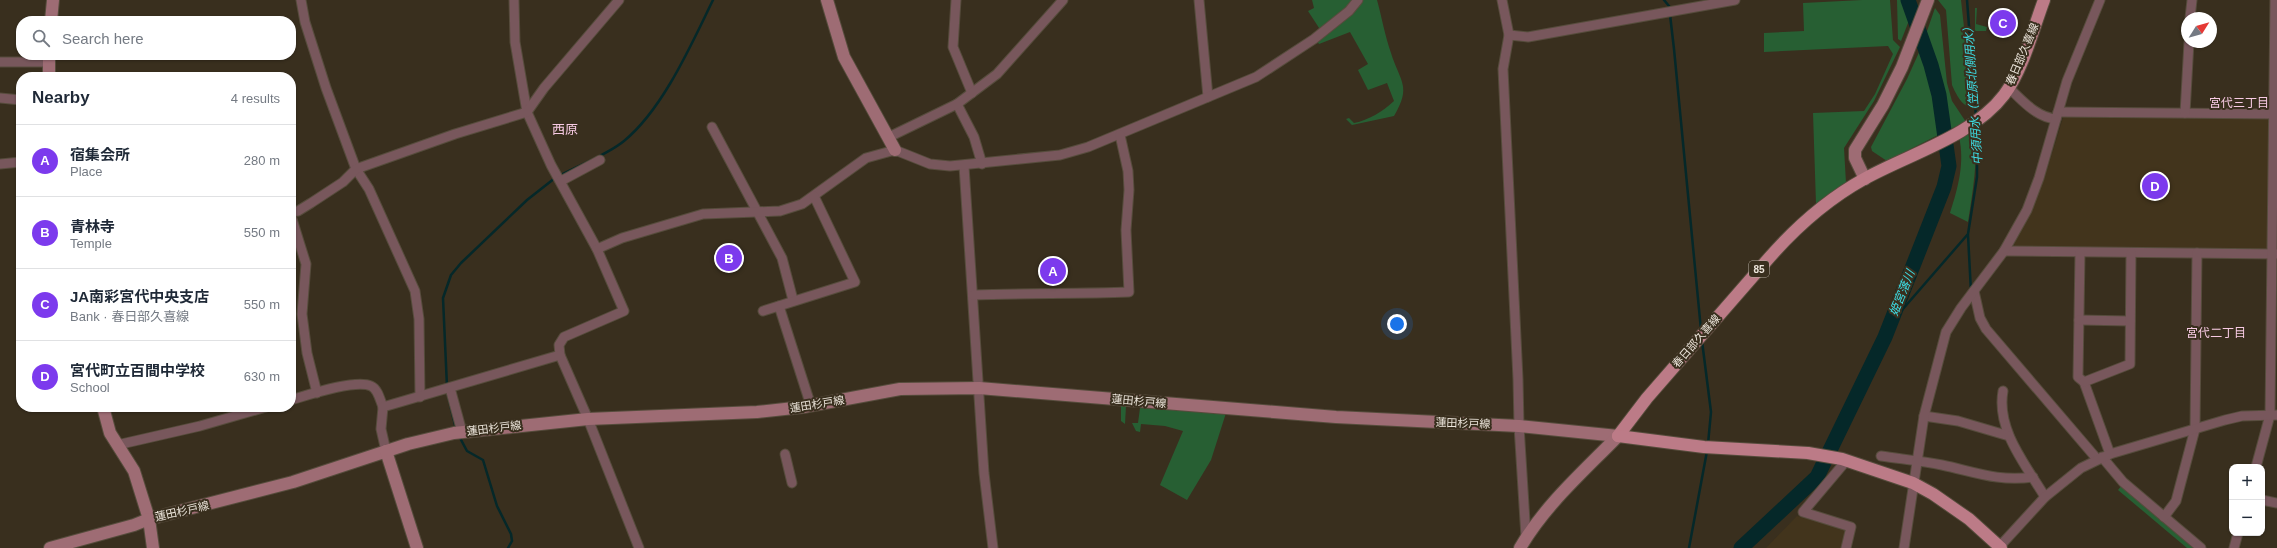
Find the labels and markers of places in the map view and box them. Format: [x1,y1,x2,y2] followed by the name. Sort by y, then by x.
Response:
[1990,8,2016,38] pin: C
[2142,171,2168,201] pin: D
[716,243,742,273] pin: B
[1040,256,1066,286] pin: A

